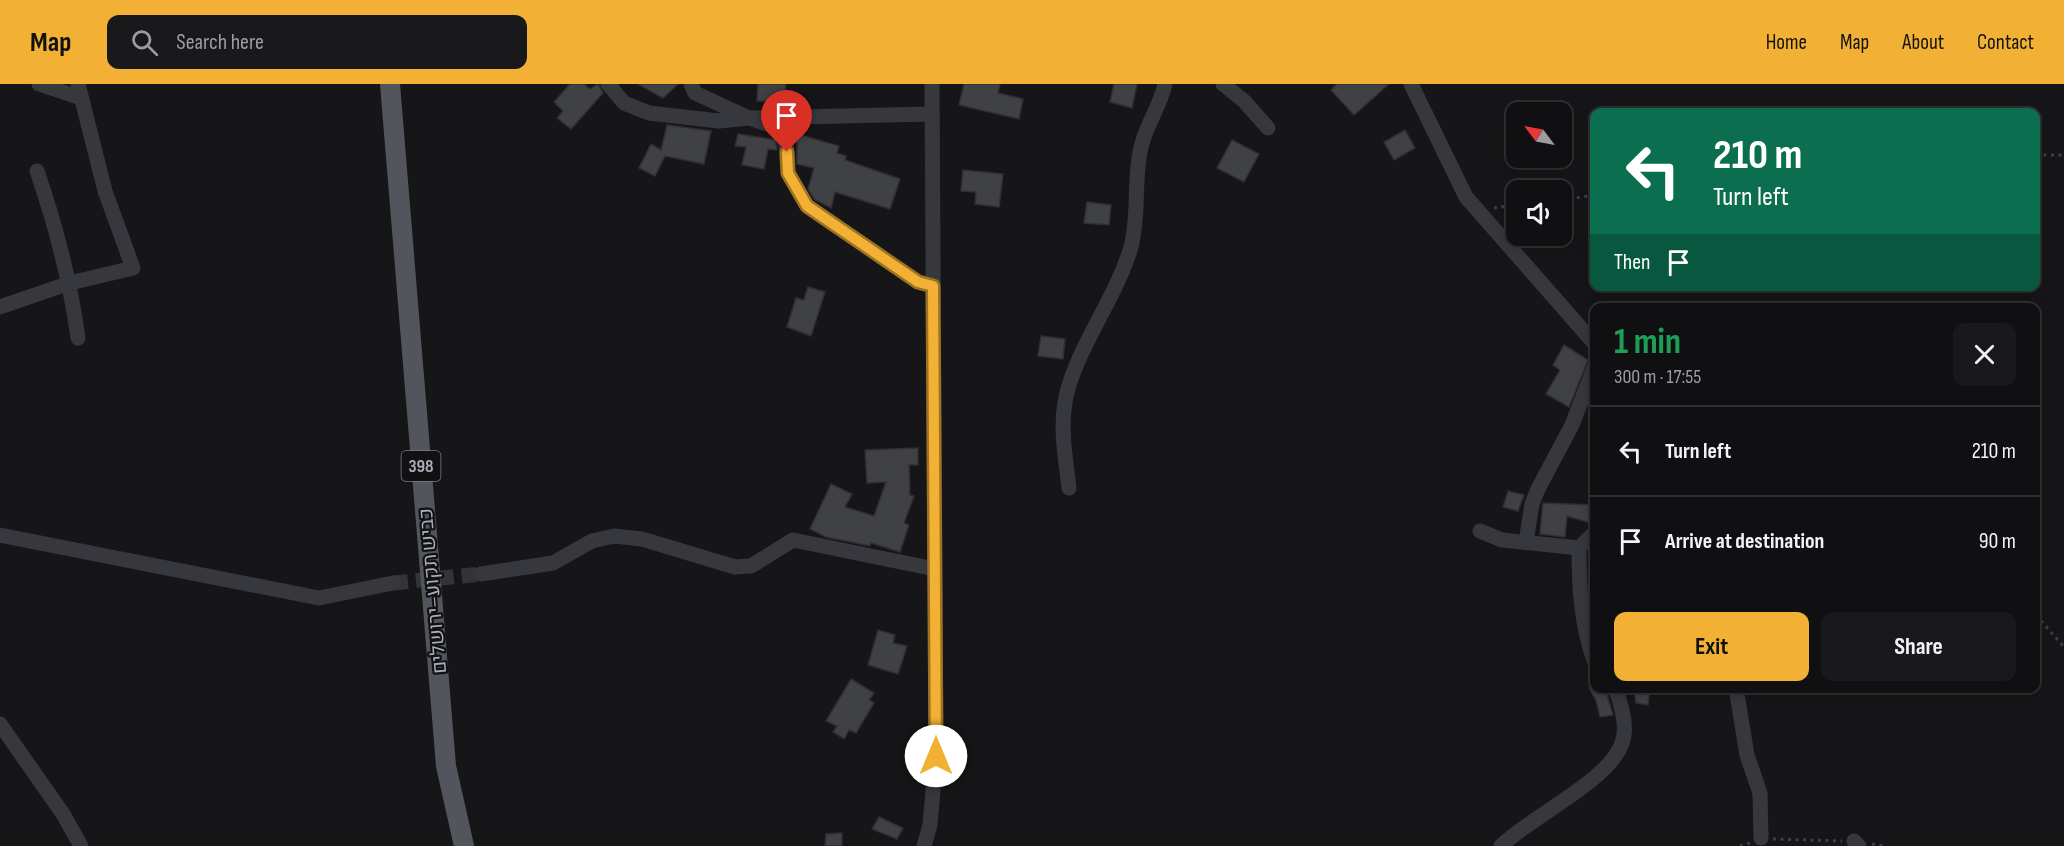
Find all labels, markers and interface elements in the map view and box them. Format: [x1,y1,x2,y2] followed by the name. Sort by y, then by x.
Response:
[107,15,527,69] search box
[30,26,71,59] text: Map
[128,26,161,59] icon: search
[176,29,264,56] text: Search here
[1766,30,1807,55] text: Home
[1840,30,1869,55] text: Map
[1902,30,1944,55] text: About
[1977,30,2034,55] text: Contact
[761,90,812,152] pin
[770,99,803,132] icon: arrive
[1506,102,1572,168] north arrow
[1506,102,1572,246] map controls
[1713,130,1802,181] text: 210 m
[1614,132,1692,210] icon: left
[1506,180,1572,246] button: sound
[1713,181,1789,213] text: Turn left
[1662,246,1695,279] icon: arrive
[1614,249,1650,276] text: Then
[1614,321,1681,364] text: 1 min
[1953,323,2016,386] button: close
[1614,365,1701,389] text: 300 m · 17:55
[1614,435,1647,468] icon: left
[1665,438,1731,465] text: Turn left
[1972,438,2016,465] text: 210 m
[402,451,440,481] road number: 398
[414,507,452,675] street label: כביש תקוע–ירושלים
[1614,525,1647,558] icon: arrive
[1665,528,1824,555] text: Arrive at destination
[1979,528,2016,555] text: 90 m
[1614,612,1809,681] button: Exit
[1821,612,2016,681] button: Share
[904,724,968,788] position arrow

